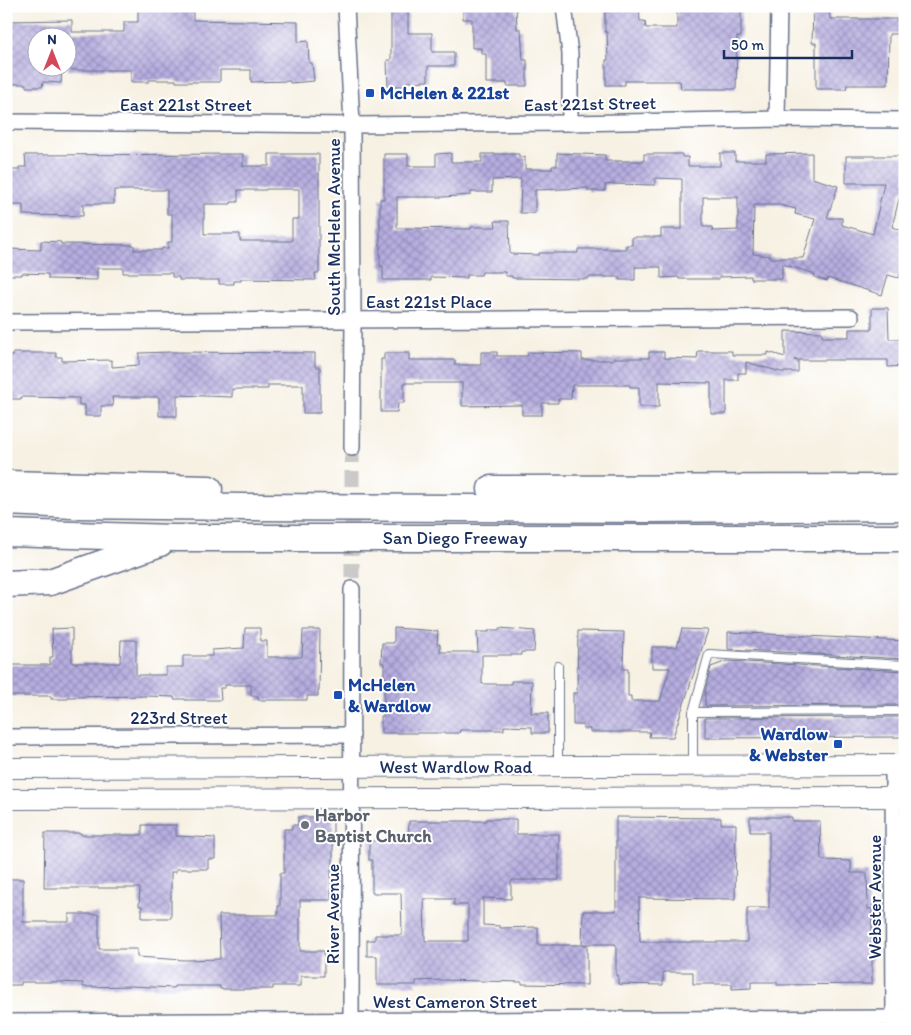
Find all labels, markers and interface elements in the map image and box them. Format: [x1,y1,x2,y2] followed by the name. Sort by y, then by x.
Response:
[28,28,78,78] north arrow
[724,28,851,60] scale bar
[47,31,57,48] text: N
[731,36,764,54] text: 50 m
[380,82,510,104] place label: McHelen & 221st
[364,87,376,99] marker: McHelen & 221st
[524,92,657,116] street label: East 221st Street
[120,94,252,116] street label: East 221st Street
[323,138,345,316] street label: South McHelen Avenue
[366,291,492,313] street label: East 221st Place
[383,527,528,549] street label: San Diego Freeway
[348,674,432,717] place label: McHelen & Wardlow
[332,689,344,701] marker: McHelen & Wardlow
[130,707,228,729] street label: 223rd Street
[749,723,829,766] place label: Wardlow & Webster
[832,738,844,750] marker: Wardlow & Webster
[380,756,532,778] street label: West Wardlow Road
[315,804,432,847] place label: Harbor Baptist Church
[299,819,311,831] marker: Harbor Baptist Church
[864,835,886,959] street label: Webster Avenue
[322,864,344,964] street label: River Avenue
[373,991,537,1013] street label: West Cameron Street

